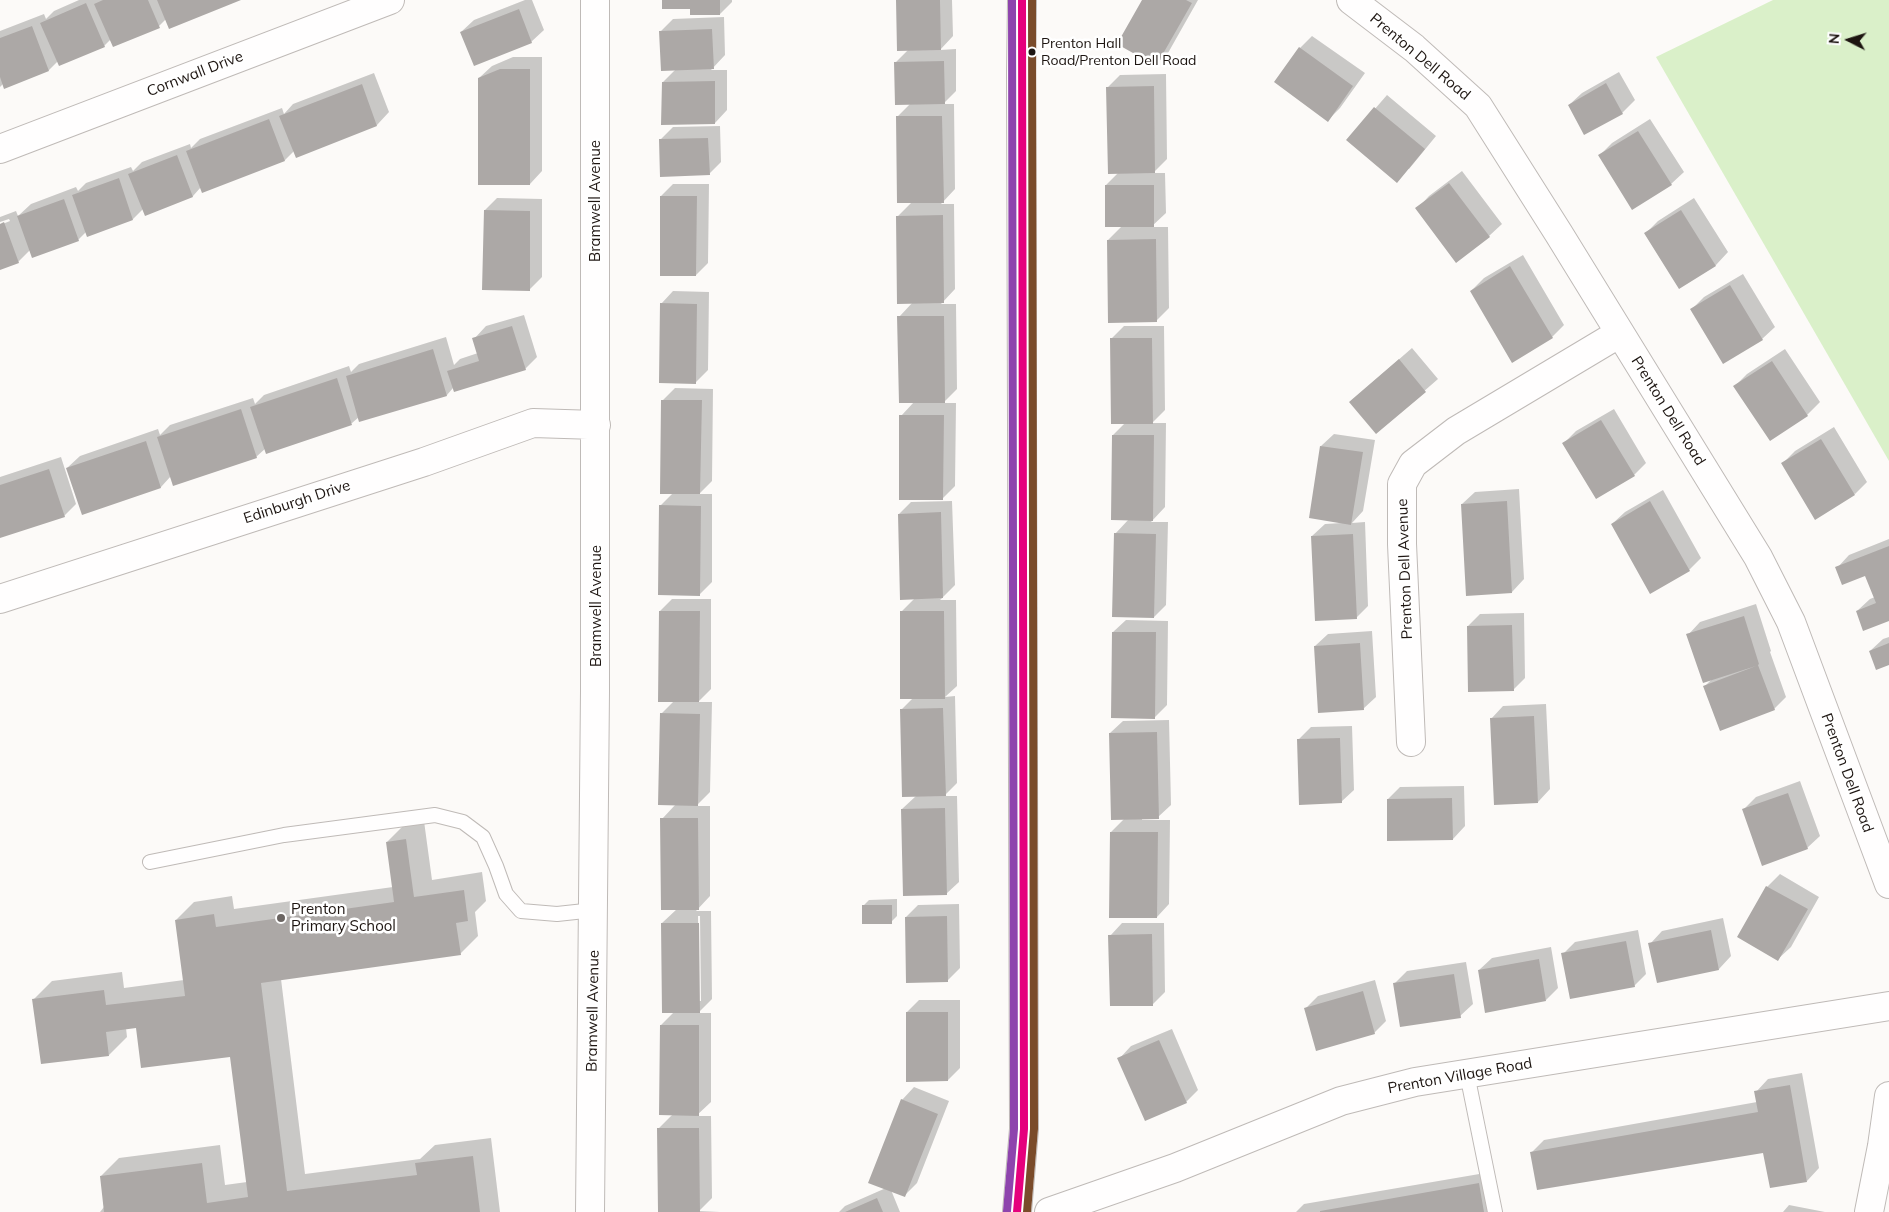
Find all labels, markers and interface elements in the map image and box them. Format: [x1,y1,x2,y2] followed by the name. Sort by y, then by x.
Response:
[1366,10,1474,104] street label: Prenton Dell Road
[1824,15,1874,65] north arrow
[1825,33,1843,45] text: N
[1041,36,1197,68] place label: Prenton Hall Road/Prenton Dell Road
[144,47,246,101] street label: Cornwall Drive
[1027,47,1037,57] marker: Prenton Hall Road/Prenton Dell Road
[586,140,604,262] street label: Bramwell Avenue
[1627,353,1709,469] street label: Prenton Dell Road
[241,476,353,528] street label: Edinburgh Drive
[1394,498,1416,640] street label: Prenton Dell Avenue
[587,545,605,667] street label: Bramwell Avenue
[1817,711,1877,835] street label: Prenton Dell Road
[291,900,396,935] place label: Prenton Primary School
[275,912,287,924] marker: Prenton Primary School
[583,950,603,1072] street label: Bramwell Avenue
[1386,1054,1534,1098] street label: Prenton Village Road

